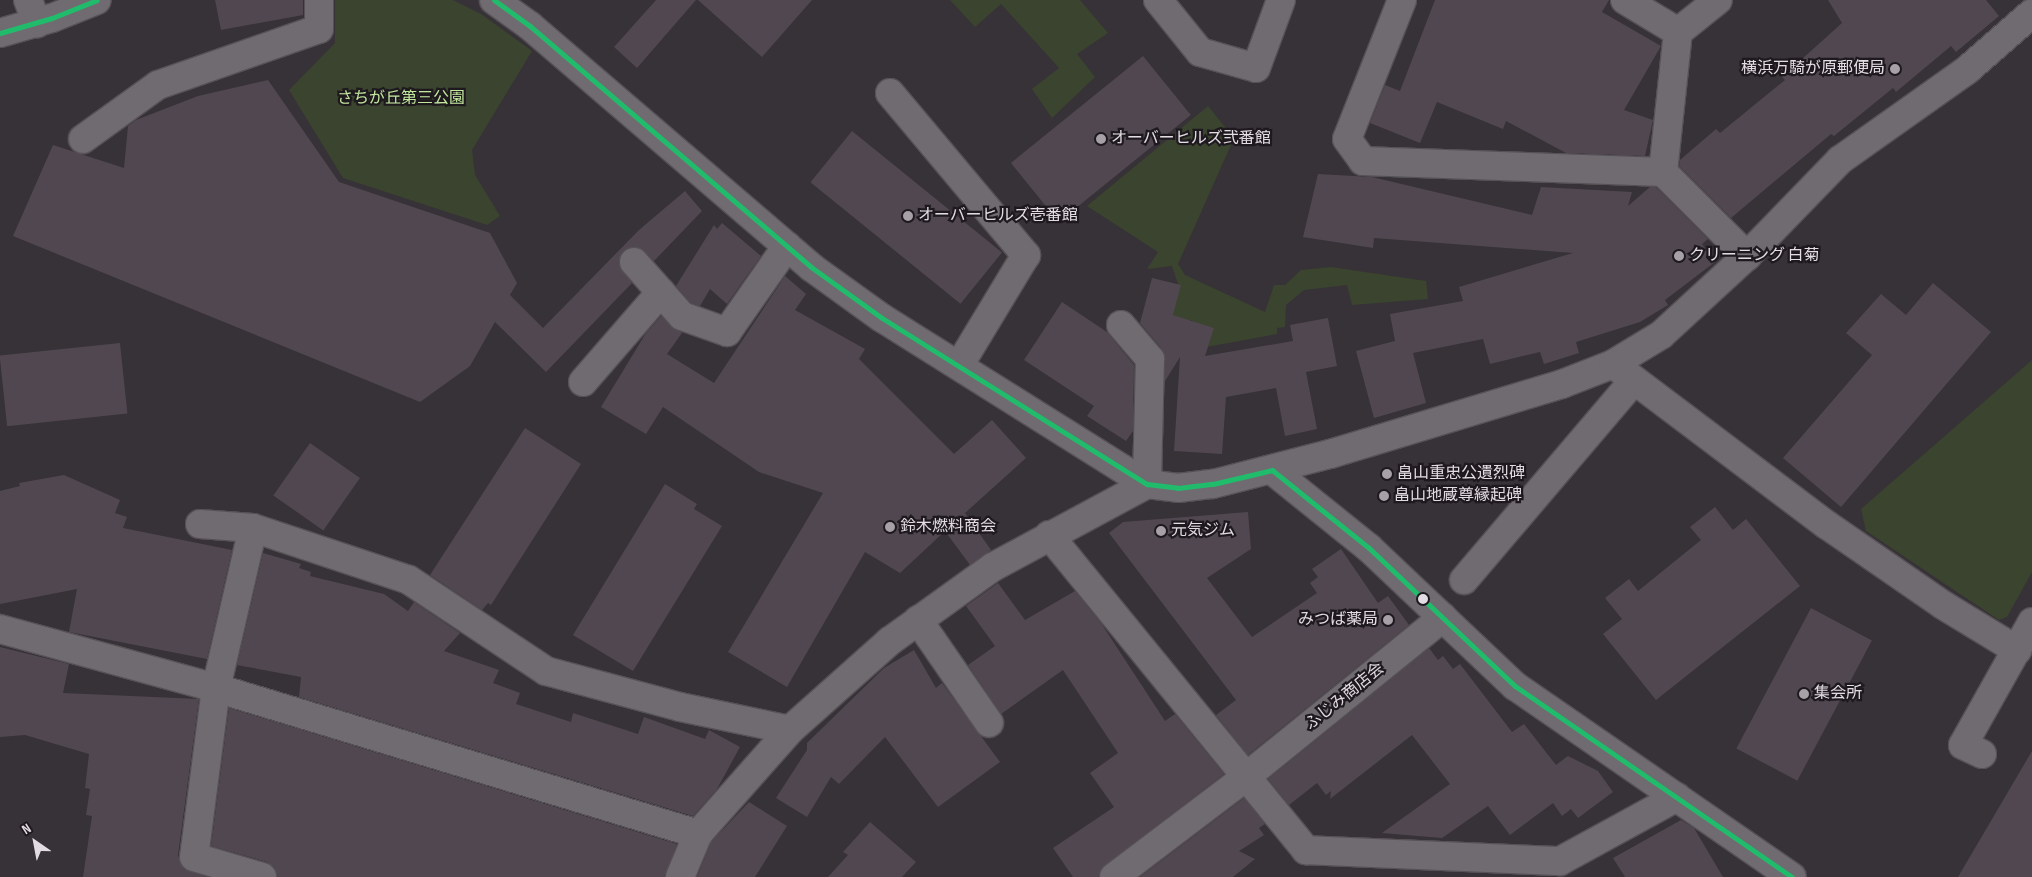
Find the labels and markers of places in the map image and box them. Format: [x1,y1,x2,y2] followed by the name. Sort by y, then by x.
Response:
[1741,59,1885,79] place label: 横浜万騎が原郵便局
[1889,63,1901,75] marker: 横浜万騎が原郵便局
[1111,129,1271,149] place label: オーバーヒルズ弐番館
[1095,133,1107,145] marker: オーバーヒルズ弐番館
[918,206,1078,226] place label: オーバーヒルズ壱番館
[902,210,914,222] marker: オーバーヒルズ壱番館
[1689,246,1820,266] place label: クリーニング 白菊
[1673,250,1685,262] marker: クリーニング 白菊
[1397,464,1525,484] place label: 畠山重忠公遺烈碑
[1381,468,1393,480] marker: 畠山重忠公遺烈碑
[1394,486,1522,506] place label: 畠山地蔵尊縁起碑
[1378,490,1390,502] marker: 畠山地蔵尊縁起碑
[900,517,996,537] place label: 鈴木燃料商会
[884,521,896,533] marker: 鈴木燃料商会
[1171,521,1235,541] place label: 元気ジム
[1155,525,1167,537] marker: 元気ジム
[1418,594,1428,604] unlabelled marker
[1298,610,1378,630] place label: みつば薬局
[1382,614,1394,626] marker: みつば薬局
[1814,684,1862,704] place label: 集会所
[1798,688,1810,700] marker: 集会所

